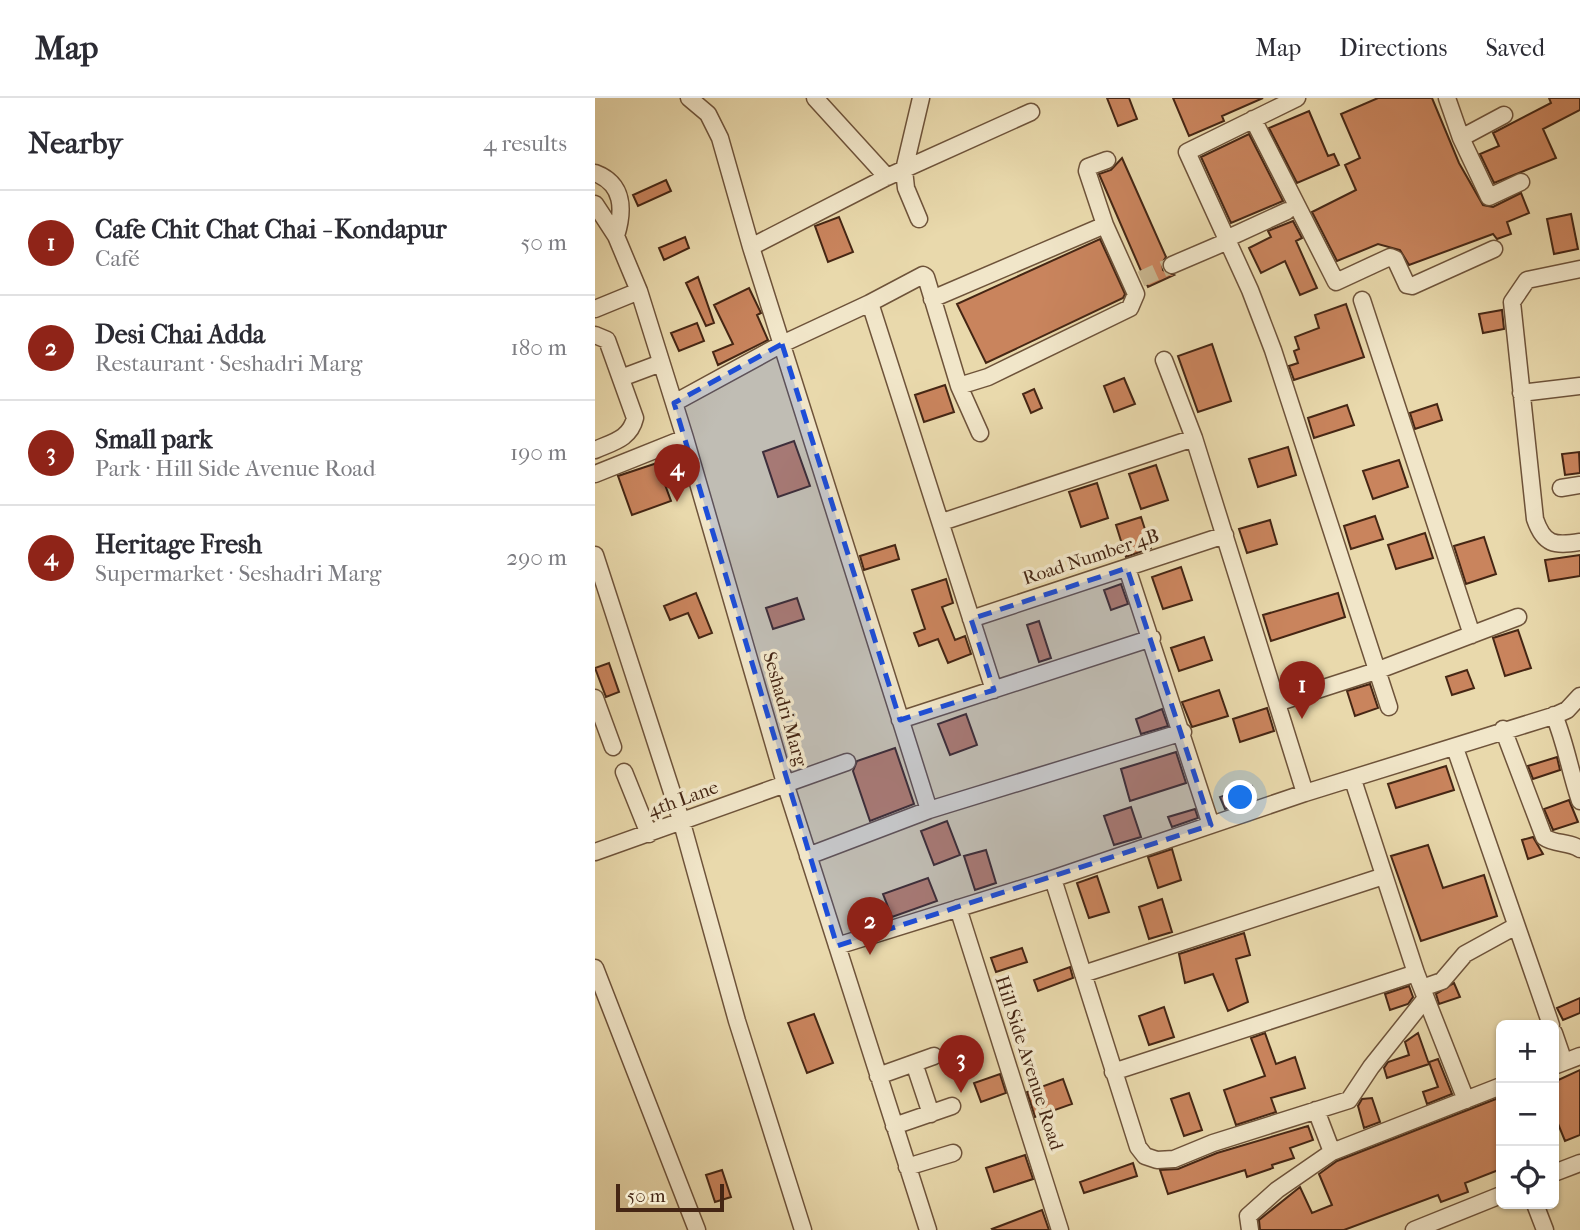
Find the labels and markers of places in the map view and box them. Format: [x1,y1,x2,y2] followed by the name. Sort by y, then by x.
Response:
[654,444,700,502] pin: 4
[1279,661,1325,719] pin: 1
[847,897,893,955] pin: 2
[938,1035,984,1093] pin: 3

